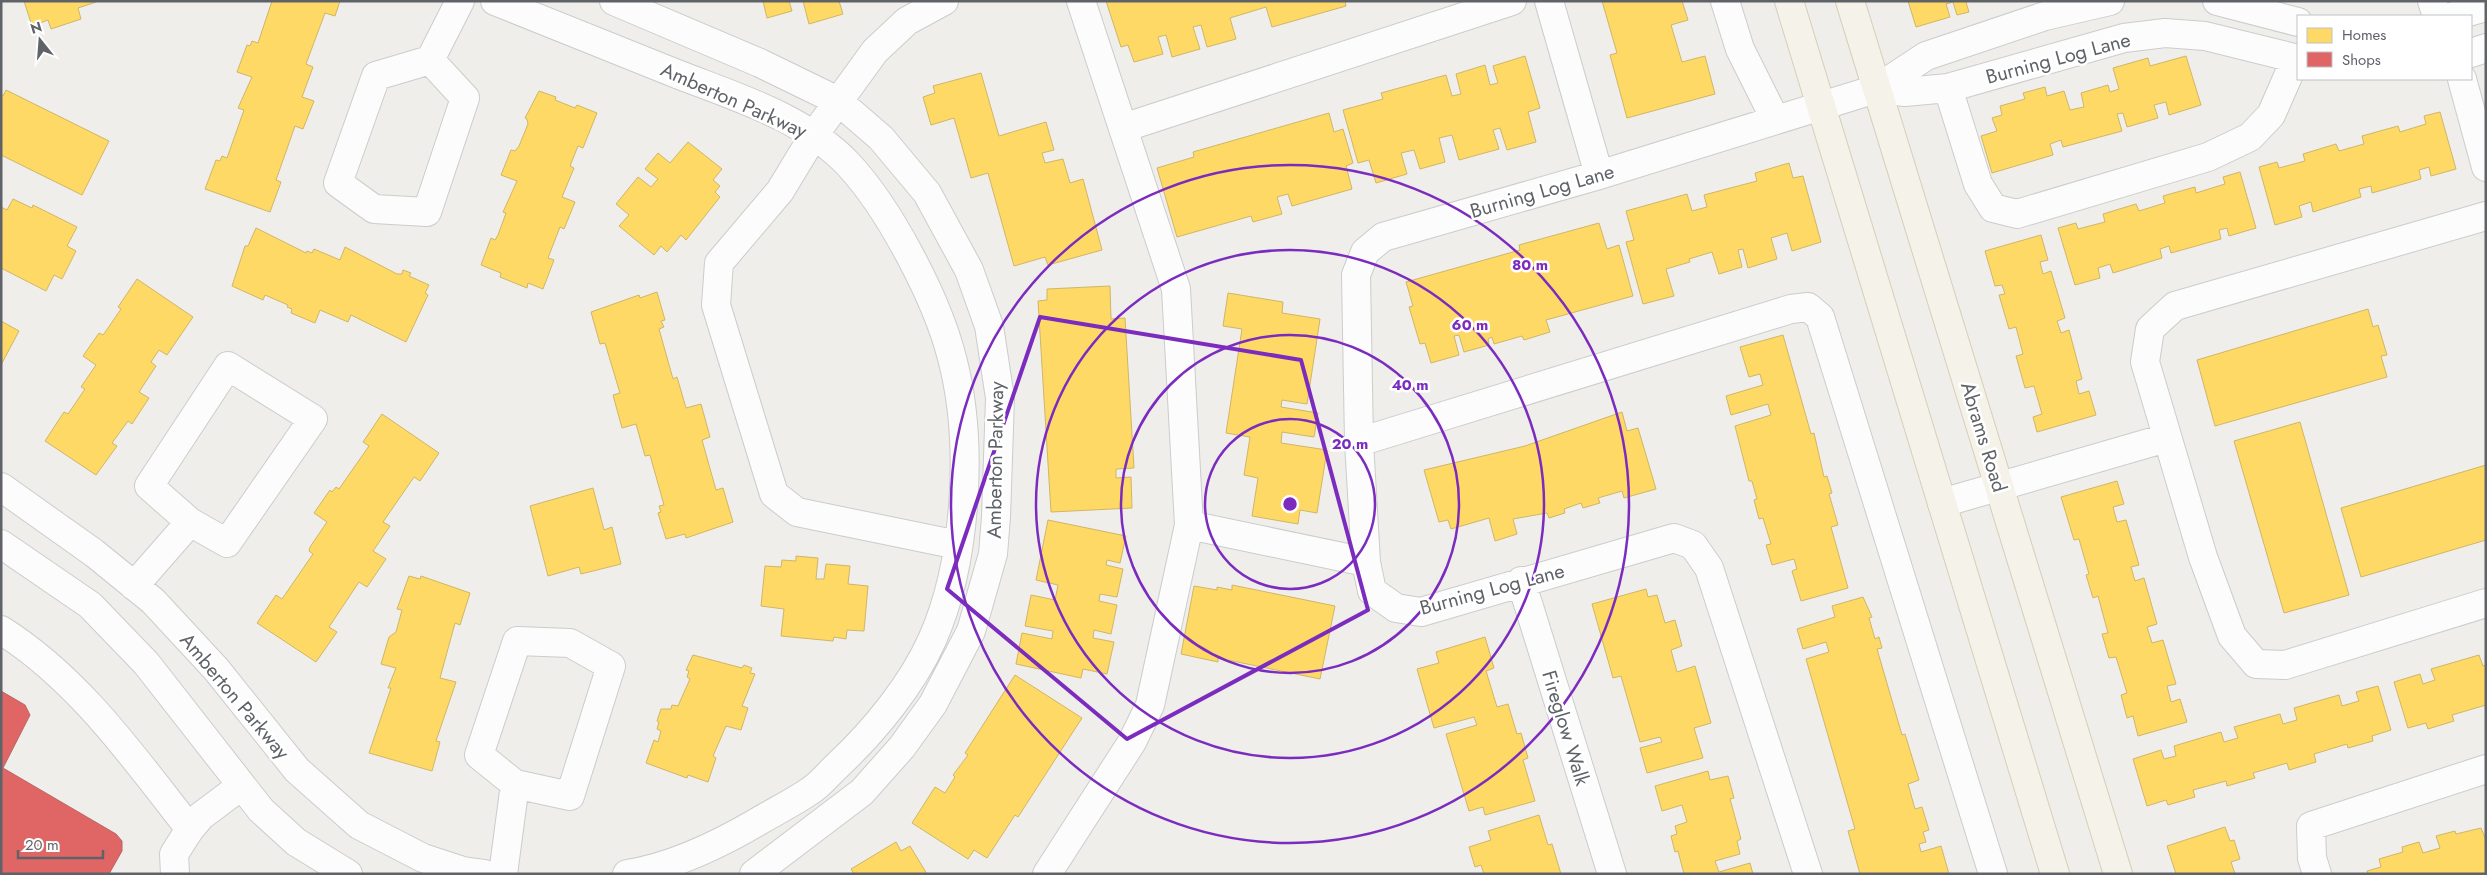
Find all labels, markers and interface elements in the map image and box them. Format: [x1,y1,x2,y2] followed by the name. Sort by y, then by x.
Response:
[15,15,65,65] north arrow
[2297,15,2472,80] legend
[28,16,44,39] text: N
[2342,24,2386,46] text: Homes
[1982,25,2134,92] street label: Burning Log Lane
[2342,49,2381,71] text: Shops
[656,55,812,146] street label: Amberton Parkway
[1467,157,1618,226] street label: Burning Log Lane
[1512,254,1548,276] text: 80 m
[1452,314,1488,336] text: 60 m
[1391,374,1429,396] text: 40 m
[1953,378,2014,496] street label: Abrams Road
[980,381,1011,539] street label: Amberton Parkway
[1332,433,1368,455] text: 20 m
[1281,495,1299,513] centre of rings
[1416,556,1568,623] street label: Burning Log Lane
[173,627,296,766] street label: Amberton Parkway
[1534,667,1597,790] street label: Fireglow Walk
[18,828,102,860] scale bar
[25,834,59,856] text: 20 m

